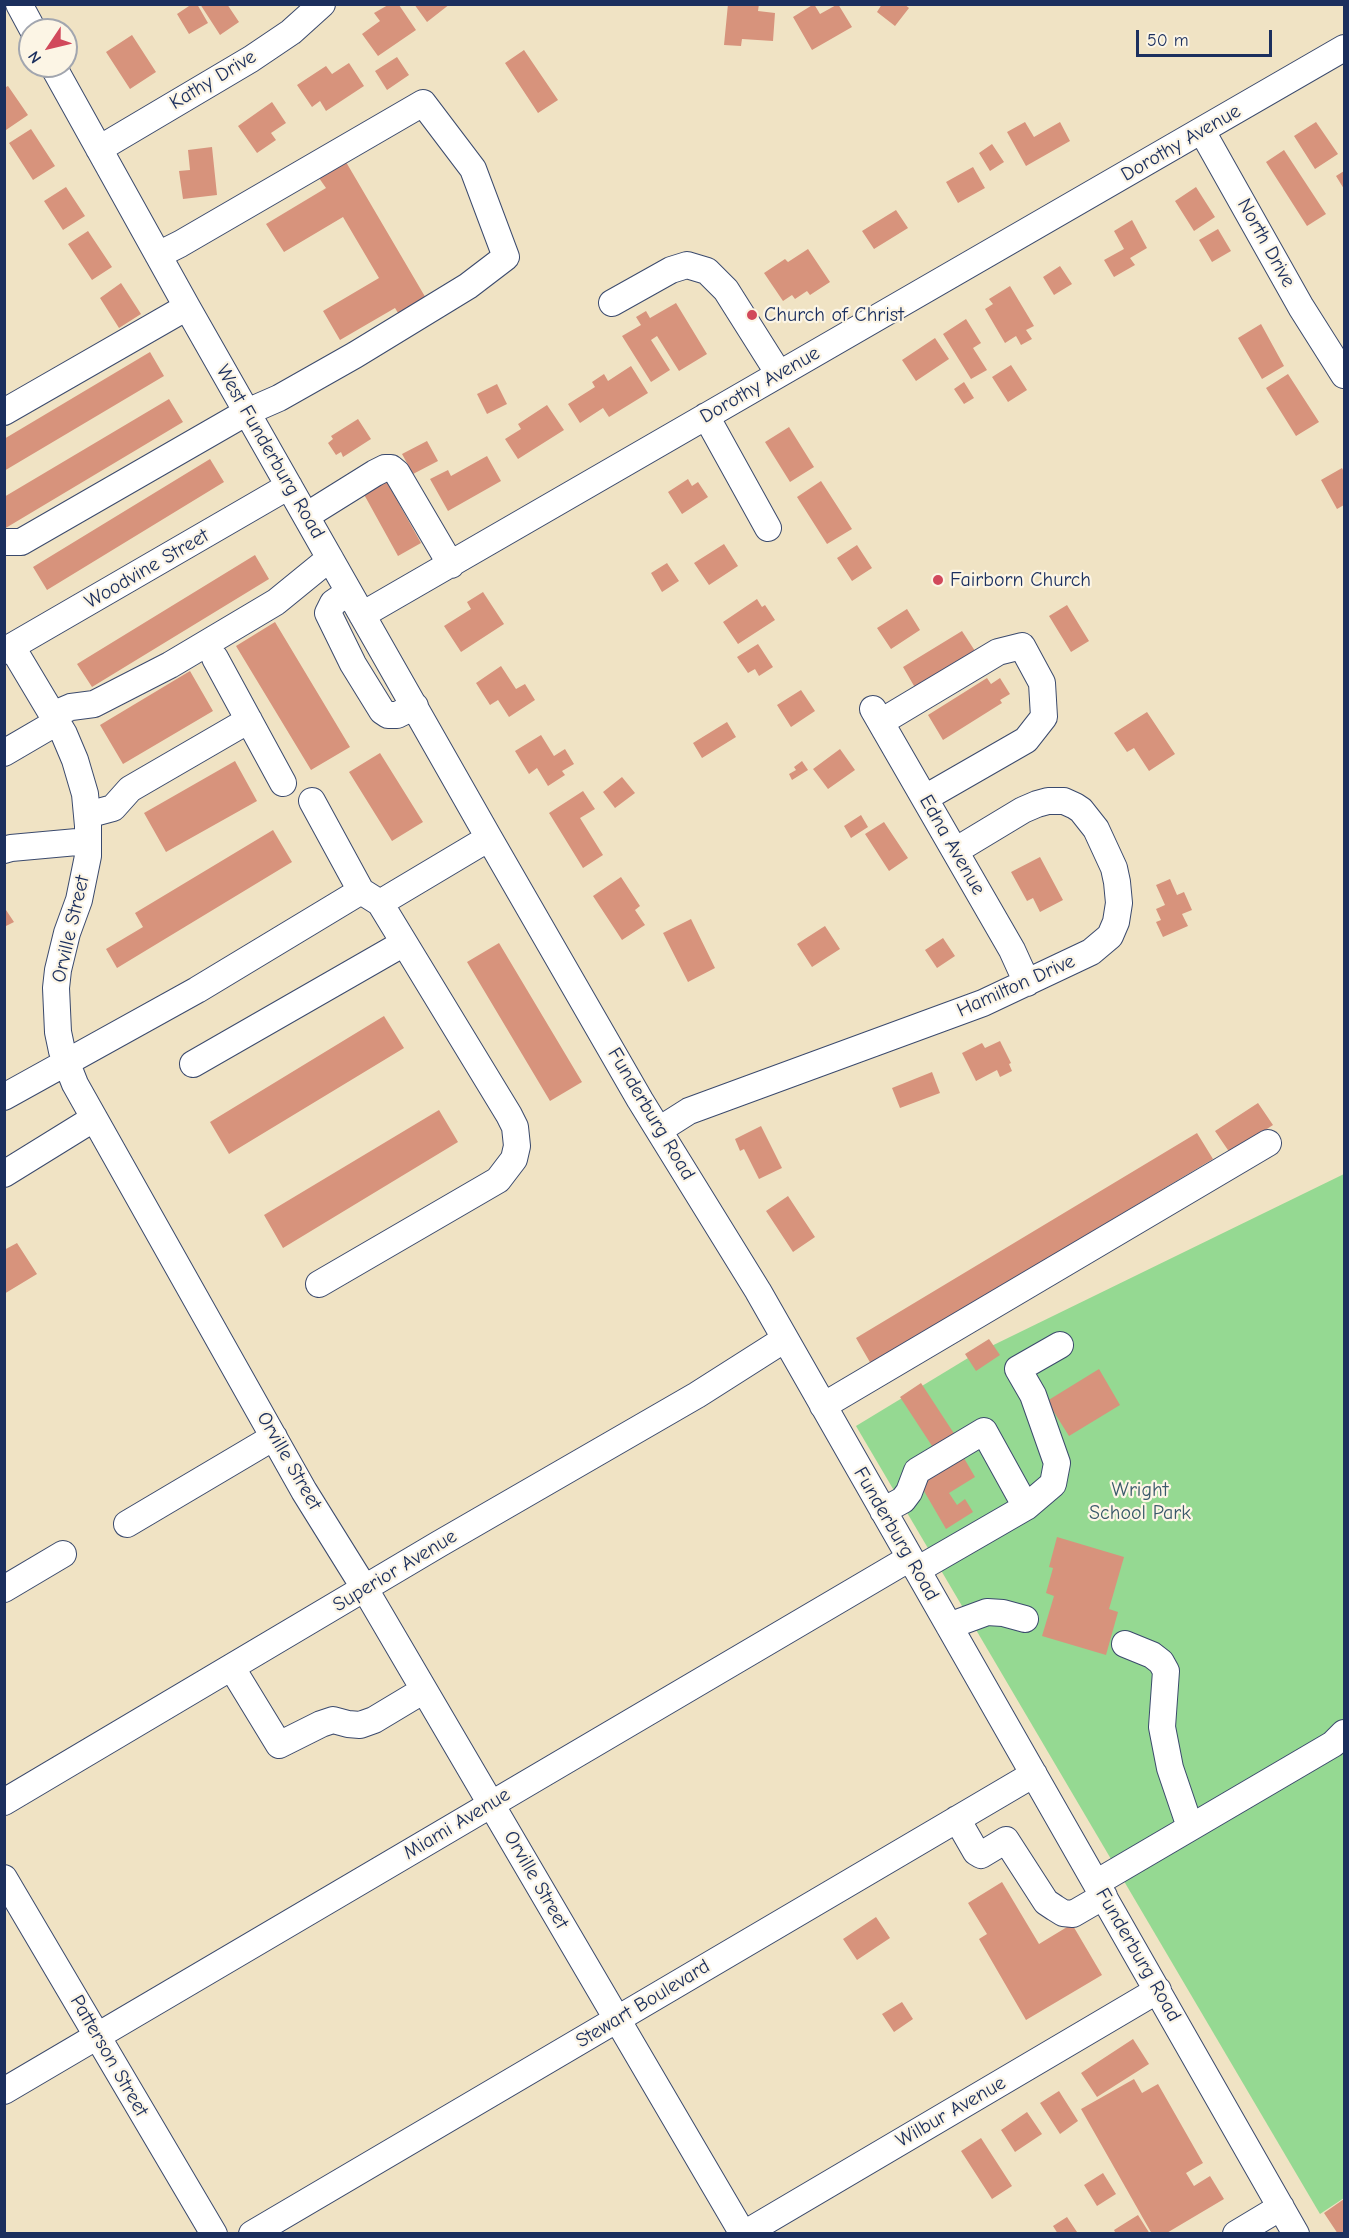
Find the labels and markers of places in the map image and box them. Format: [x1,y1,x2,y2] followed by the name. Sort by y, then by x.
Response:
[764,303,904,327] place label: Church of Christ
[745,308,759,322] marker: Church of Christ
[950,568,1091,592] place label: Fairborn Church
[931,573,945,587] marker: Fairborn Church

